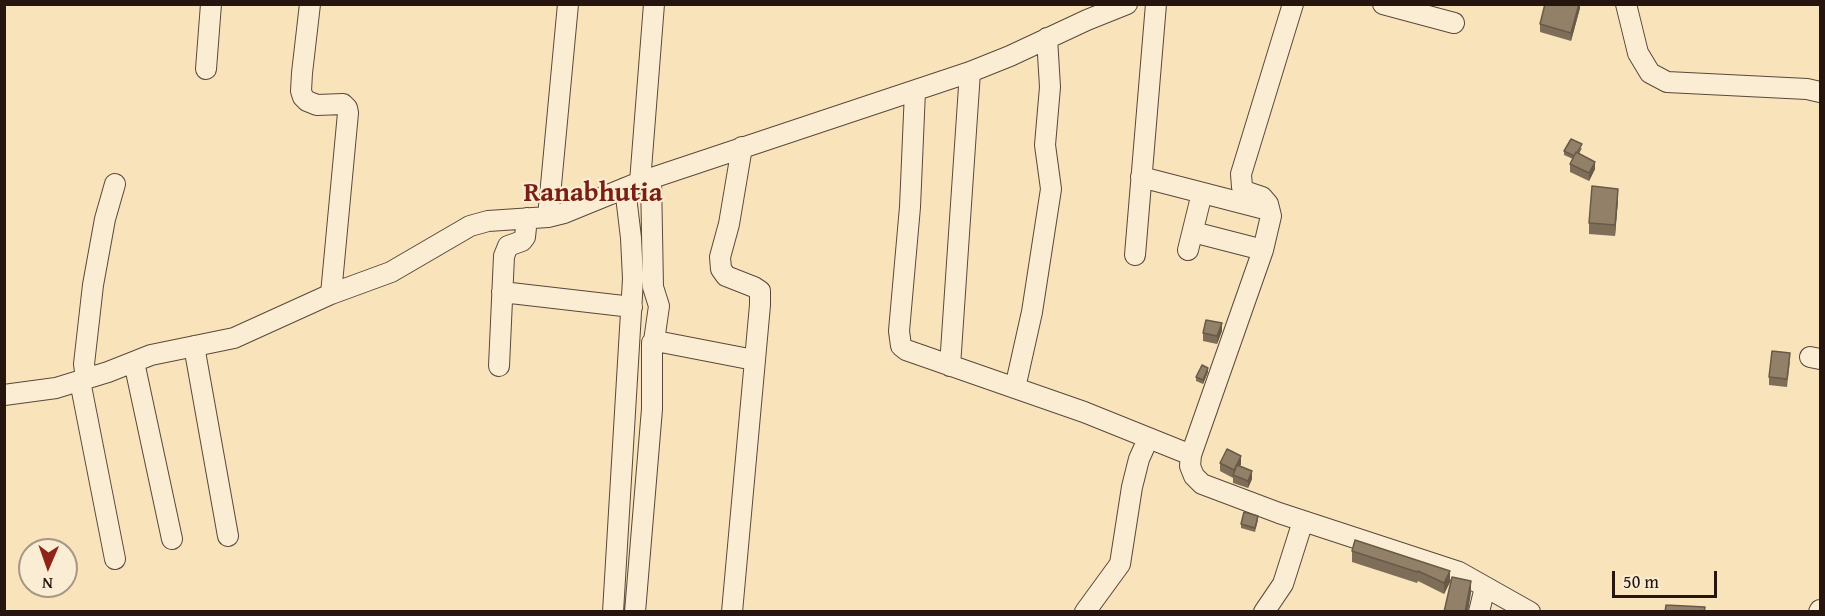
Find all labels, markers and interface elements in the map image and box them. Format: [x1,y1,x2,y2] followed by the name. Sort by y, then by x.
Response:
[523,178,663,210] district label: Ranabhutia
[18,538,78,598] north arrow
[1615,559,1720,597] scale bar
[1623,568,1659,595] text: 50 m
[42,572,53,596] text: N

